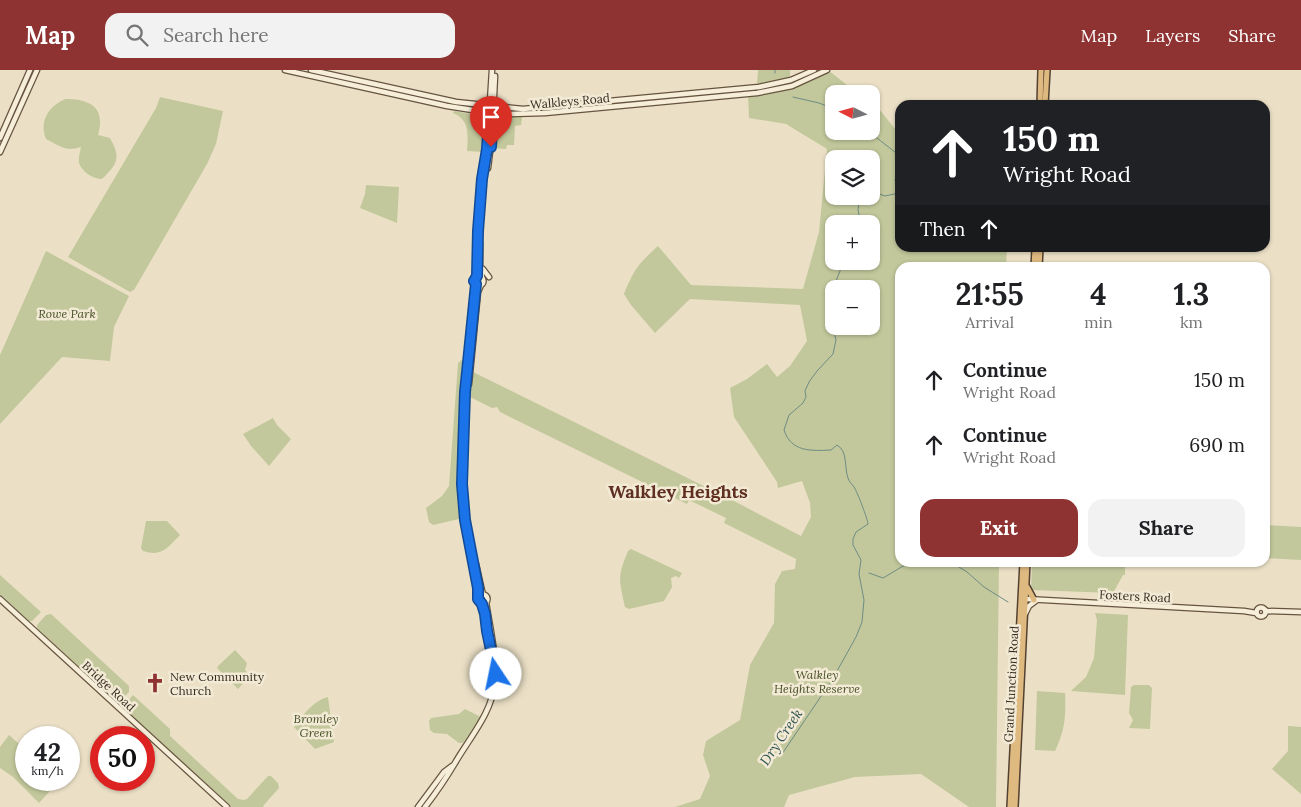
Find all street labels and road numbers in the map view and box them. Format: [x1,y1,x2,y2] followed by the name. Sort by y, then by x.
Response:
[530,90,610,112] street label: Walkleys Road
[1099,587,1171,605] street label: Fosters Road
[1000,625,1022,743] street label: Grand Junction Road
[79,658,139,714] street label: Bridge Road

